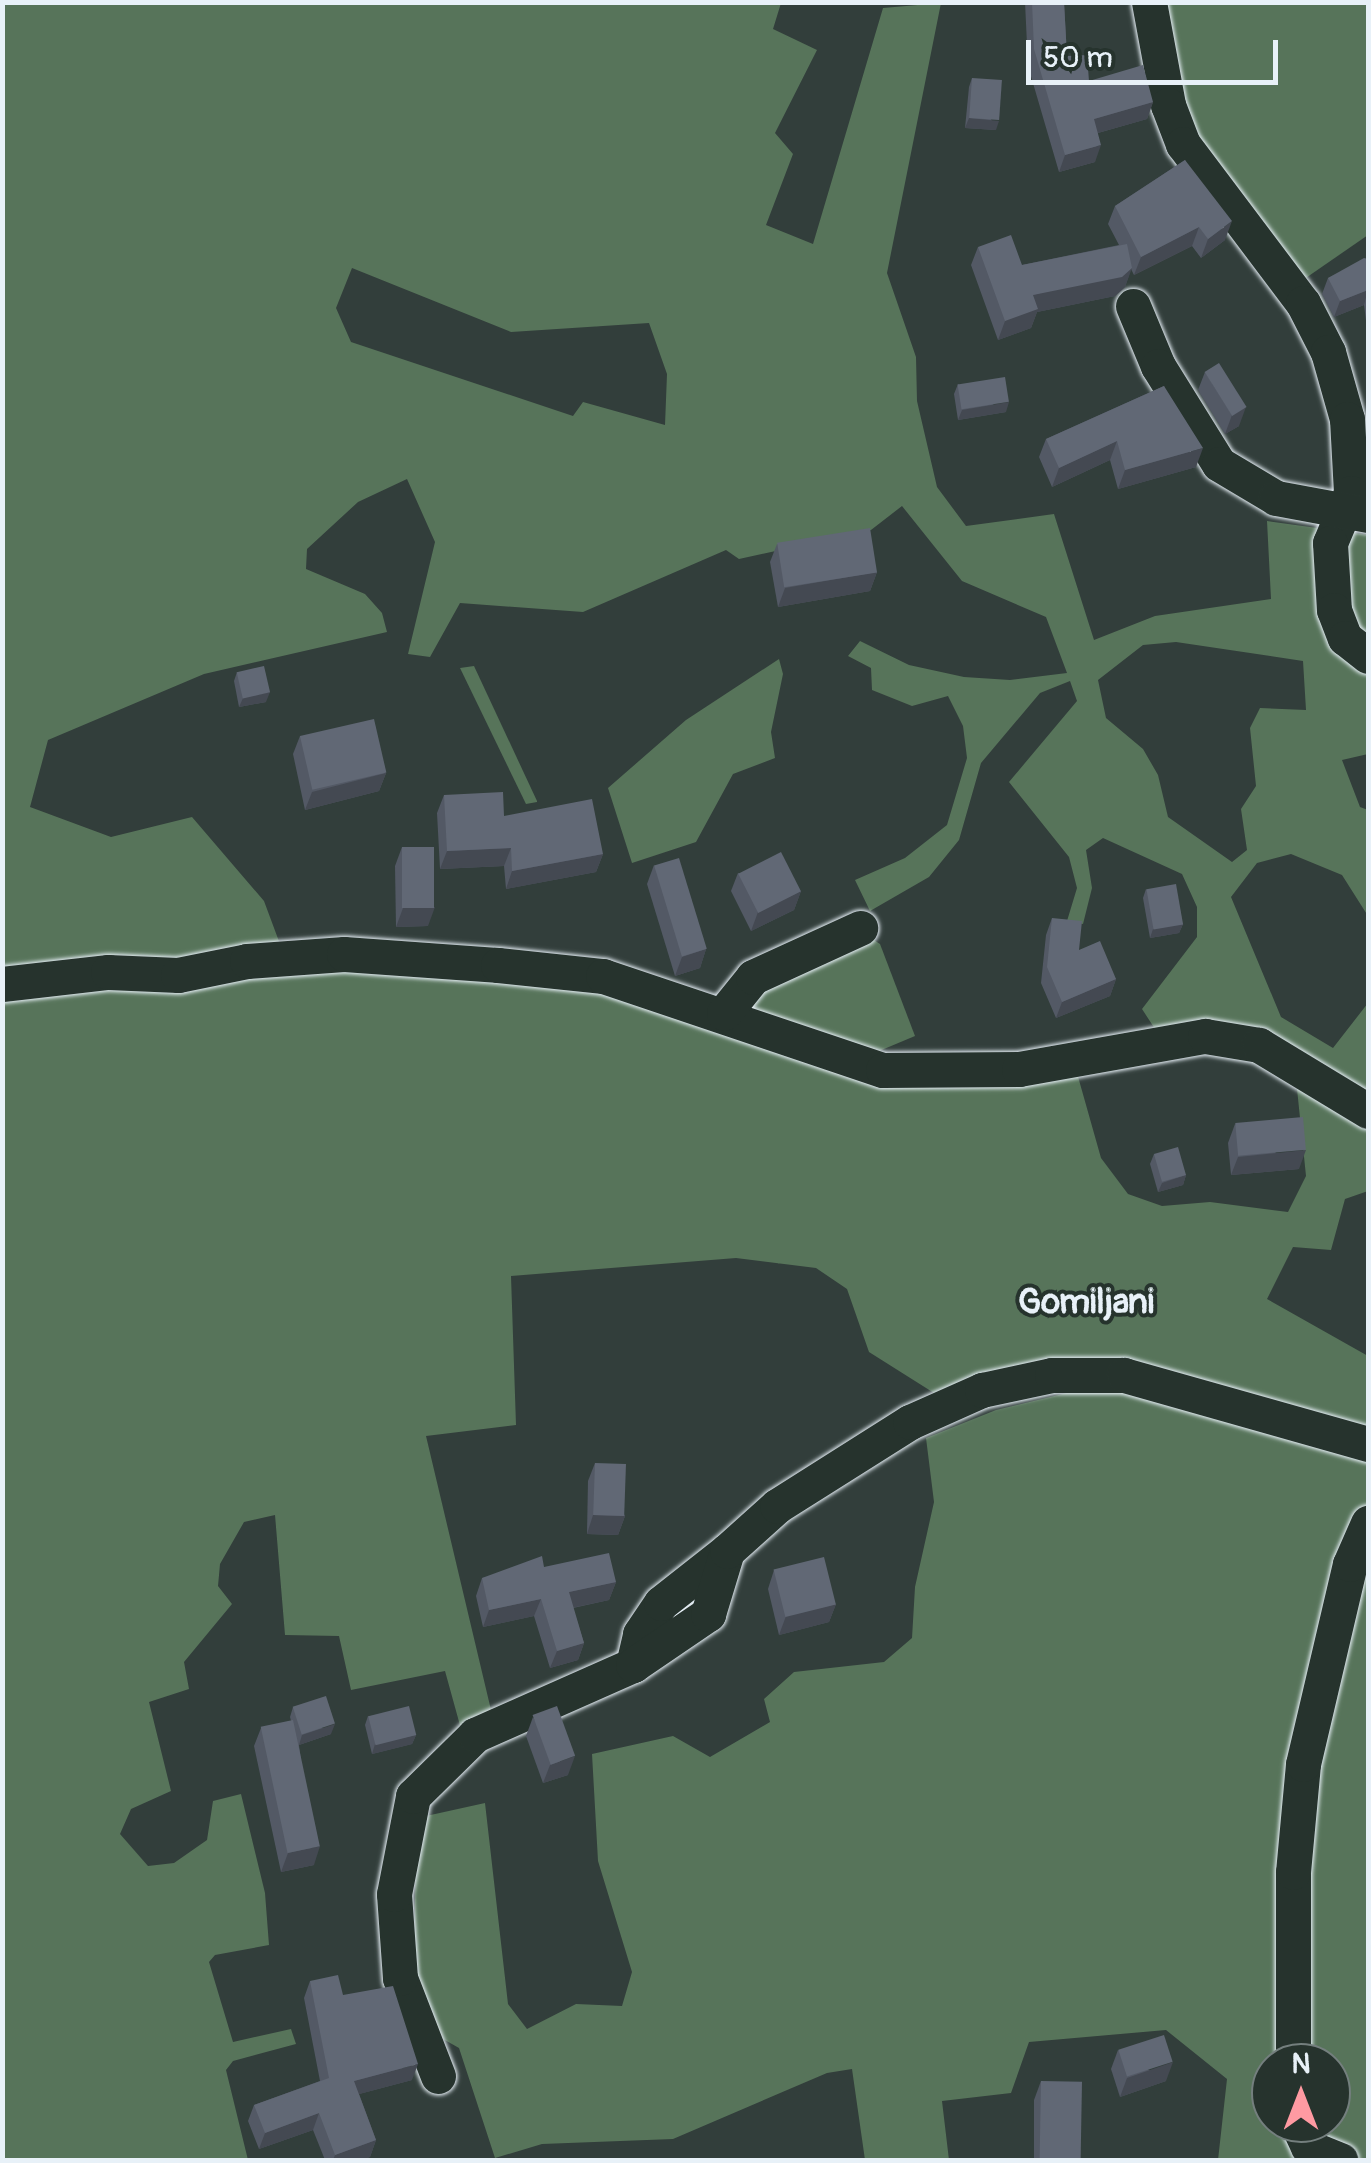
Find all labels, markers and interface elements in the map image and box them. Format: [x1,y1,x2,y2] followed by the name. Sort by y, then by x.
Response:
[1031,20,1284,82] scale bar
[1043,39,1113,76] text: 50 m
[1018,1281,1154,1323] district label: Gomiljani
[1251,2043,1351,2143] north arrow
[1292,2047,1310,2082] text: N

